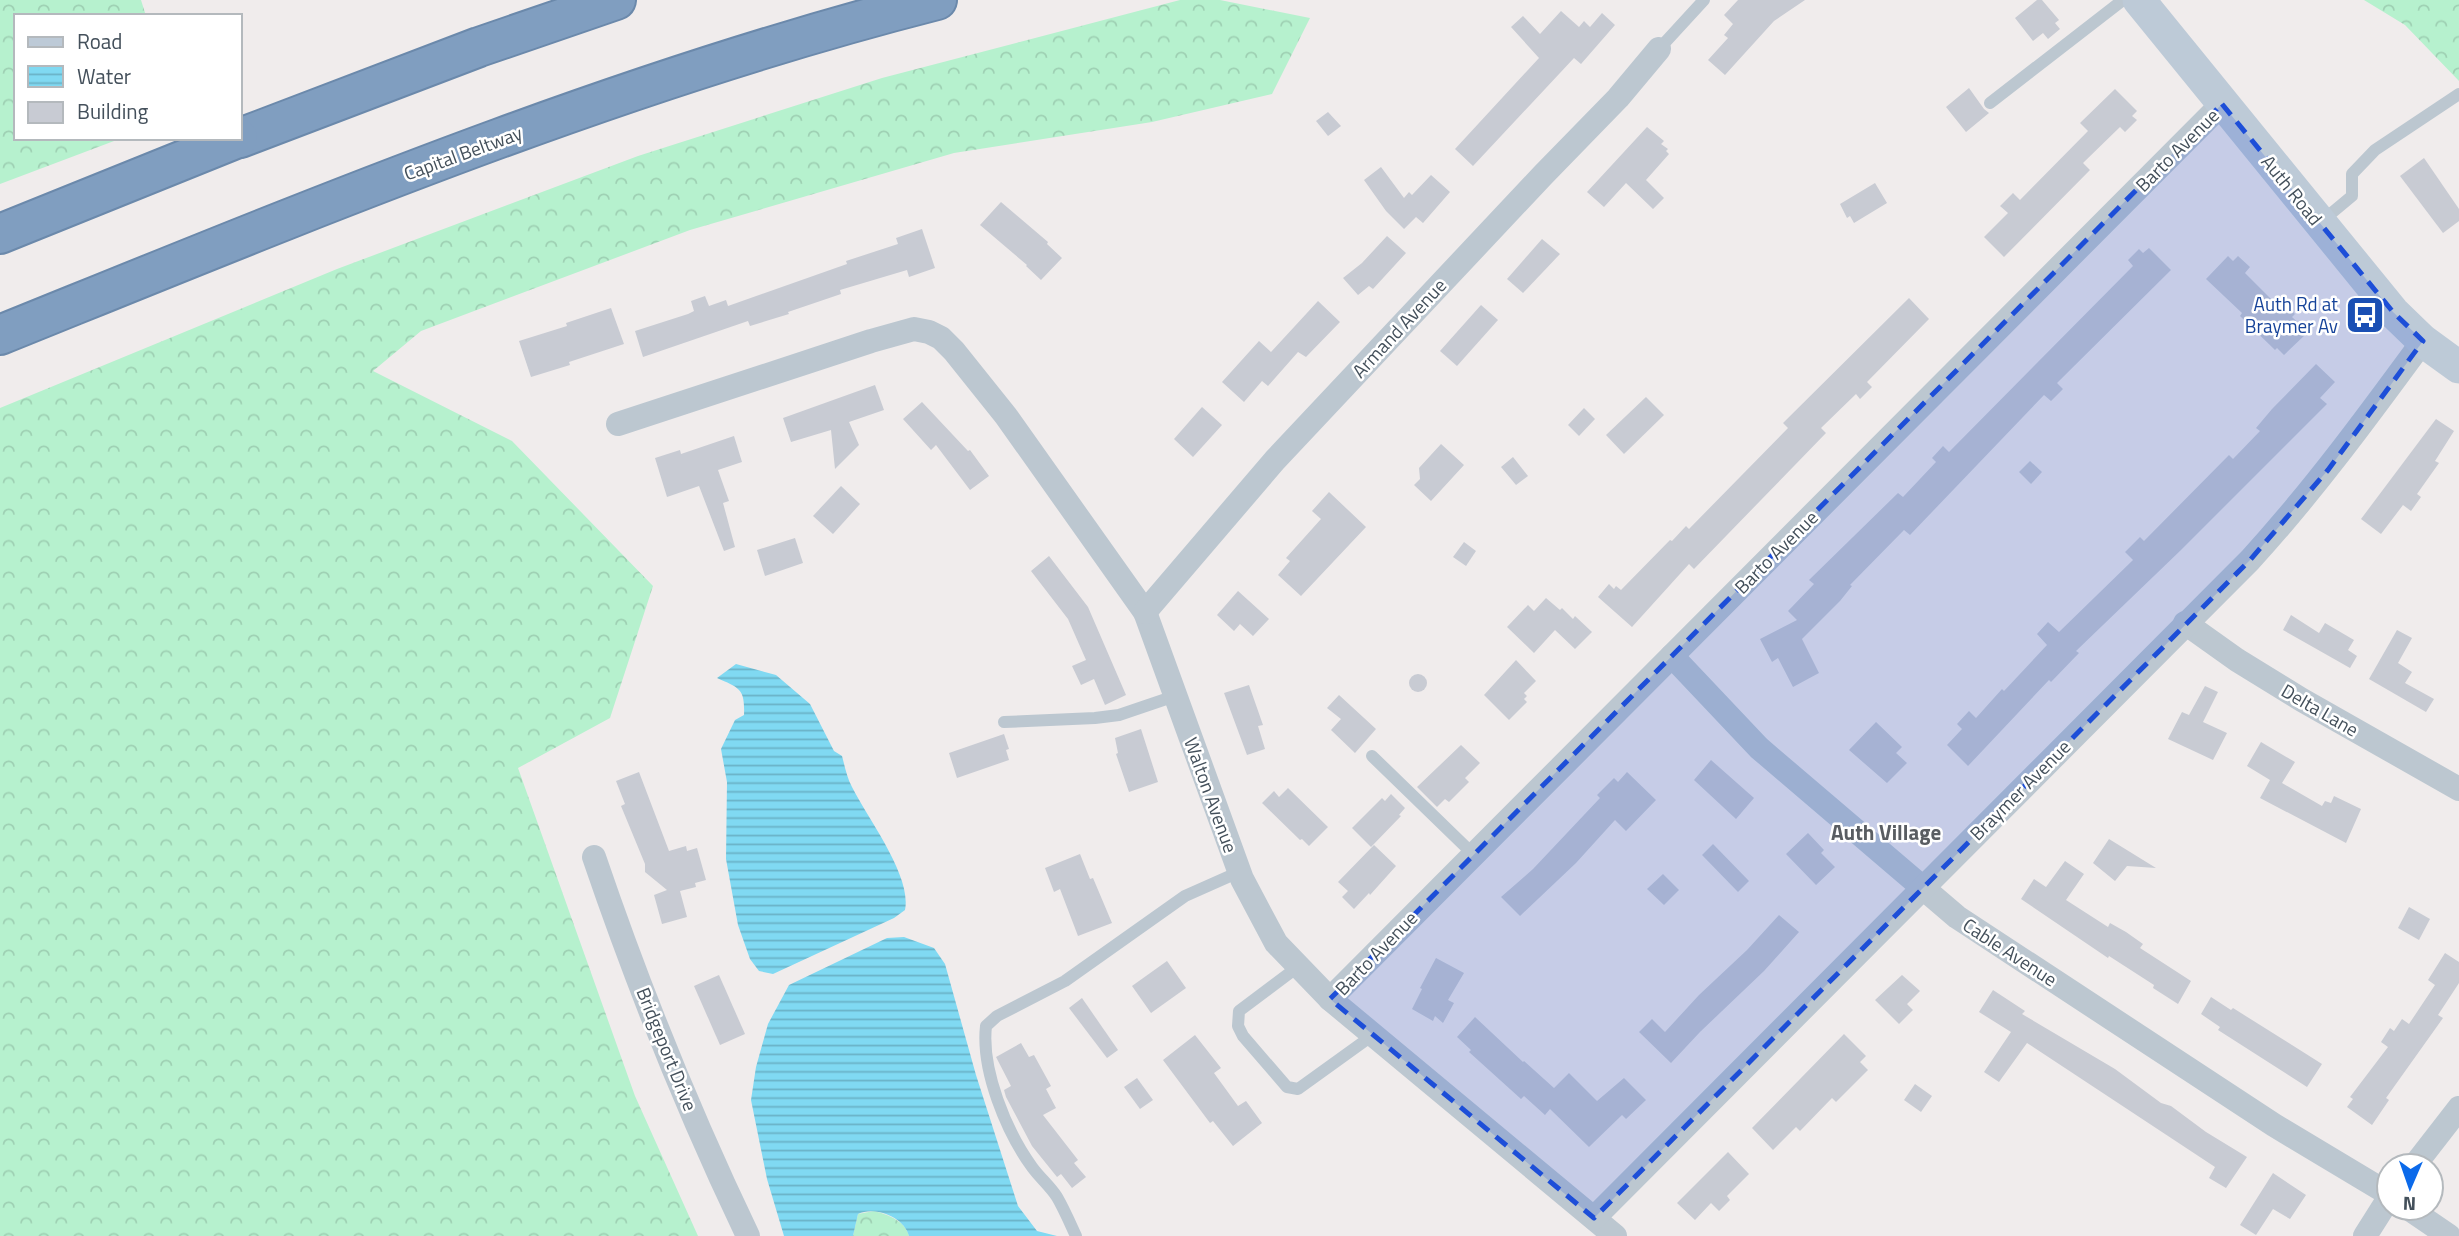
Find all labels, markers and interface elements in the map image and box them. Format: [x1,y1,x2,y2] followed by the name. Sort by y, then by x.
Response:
[14,14,242,140] legend
[77,25,122,57] text: Road
[77,60,131,92] text: Water
[77,95,149,127] text: Building
[2128,101,2225,198] street label: Barto Avenue
[400,118,526,187] street label: Capital Beltway
[2255,148,2330,231] street label: Auth Road
[1345,271,1453,384] street label: Armand Avenue
[2245,289,2338,340] place label: Auth Rd at Braymer Av
[2344,294,2386,336] bus stop icon: Auth Rd at Braymer Av
[1727,503,1824,600] street label: Barto Avenue
[2276,676,2364,743] street label: Delta Lane
[1177,733,1246,857] street label: Walton Avenue
[1963,733,2077,847] street label: Braymer Avenue
[1831,816,1941,848] district label: Auth Village
[1328,904,1424,1002] street label: Barto Avenue
[1957,910,2063,993] street label: Cable Avenue
[630,983,705,1115] street label: Bridgeport Drive
[2375,1152,2445,1222] north arrow
[2402,1190,2416,1219] text: N

